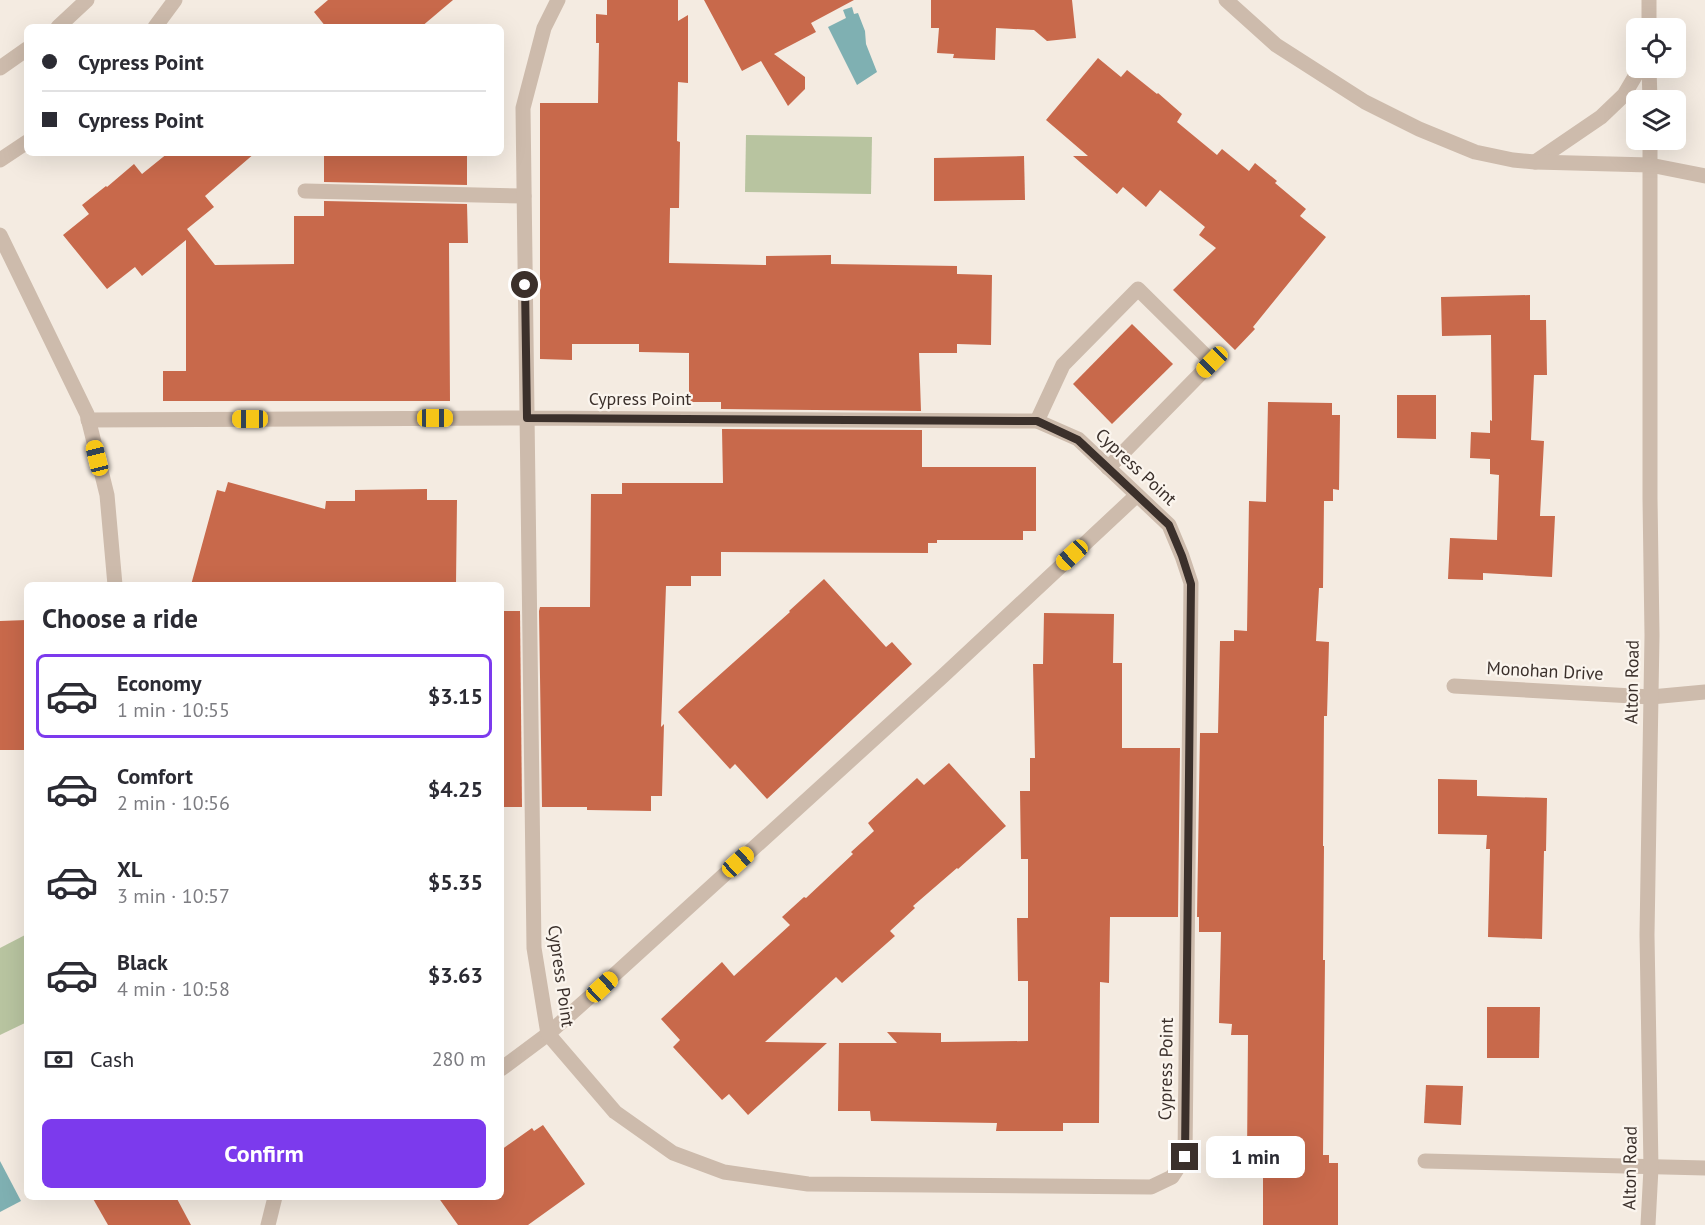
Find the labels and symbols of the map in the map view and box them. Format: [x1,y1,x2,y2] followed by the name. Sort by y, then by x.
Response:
[511,271,538,298] route start
[1193,343,1231,381] car
[589,387,691,410] street label: Cypress Point
[417,409,453,427] car
[232,410,268,428] car
[1091,423,1182,510] street label: Cypress Point
[84,438,110,478] car
[1053,536,1091,574] car
[1619,640,1644,724] street label: Alton Road
[1486,656,1604,685] street label: Monohan Drive
[719,843,757,881] car
[543,923,580,1028] street label: Cypress Point
[583,968,621,1006] car
[1153,1017,1178,1121] street label: Cypress Point
[1617,1126,1642,1210] street label: Alton Road
[1206,1136,1305,1178] callout: 1 min
[1171,1143,1198,1170] route end

